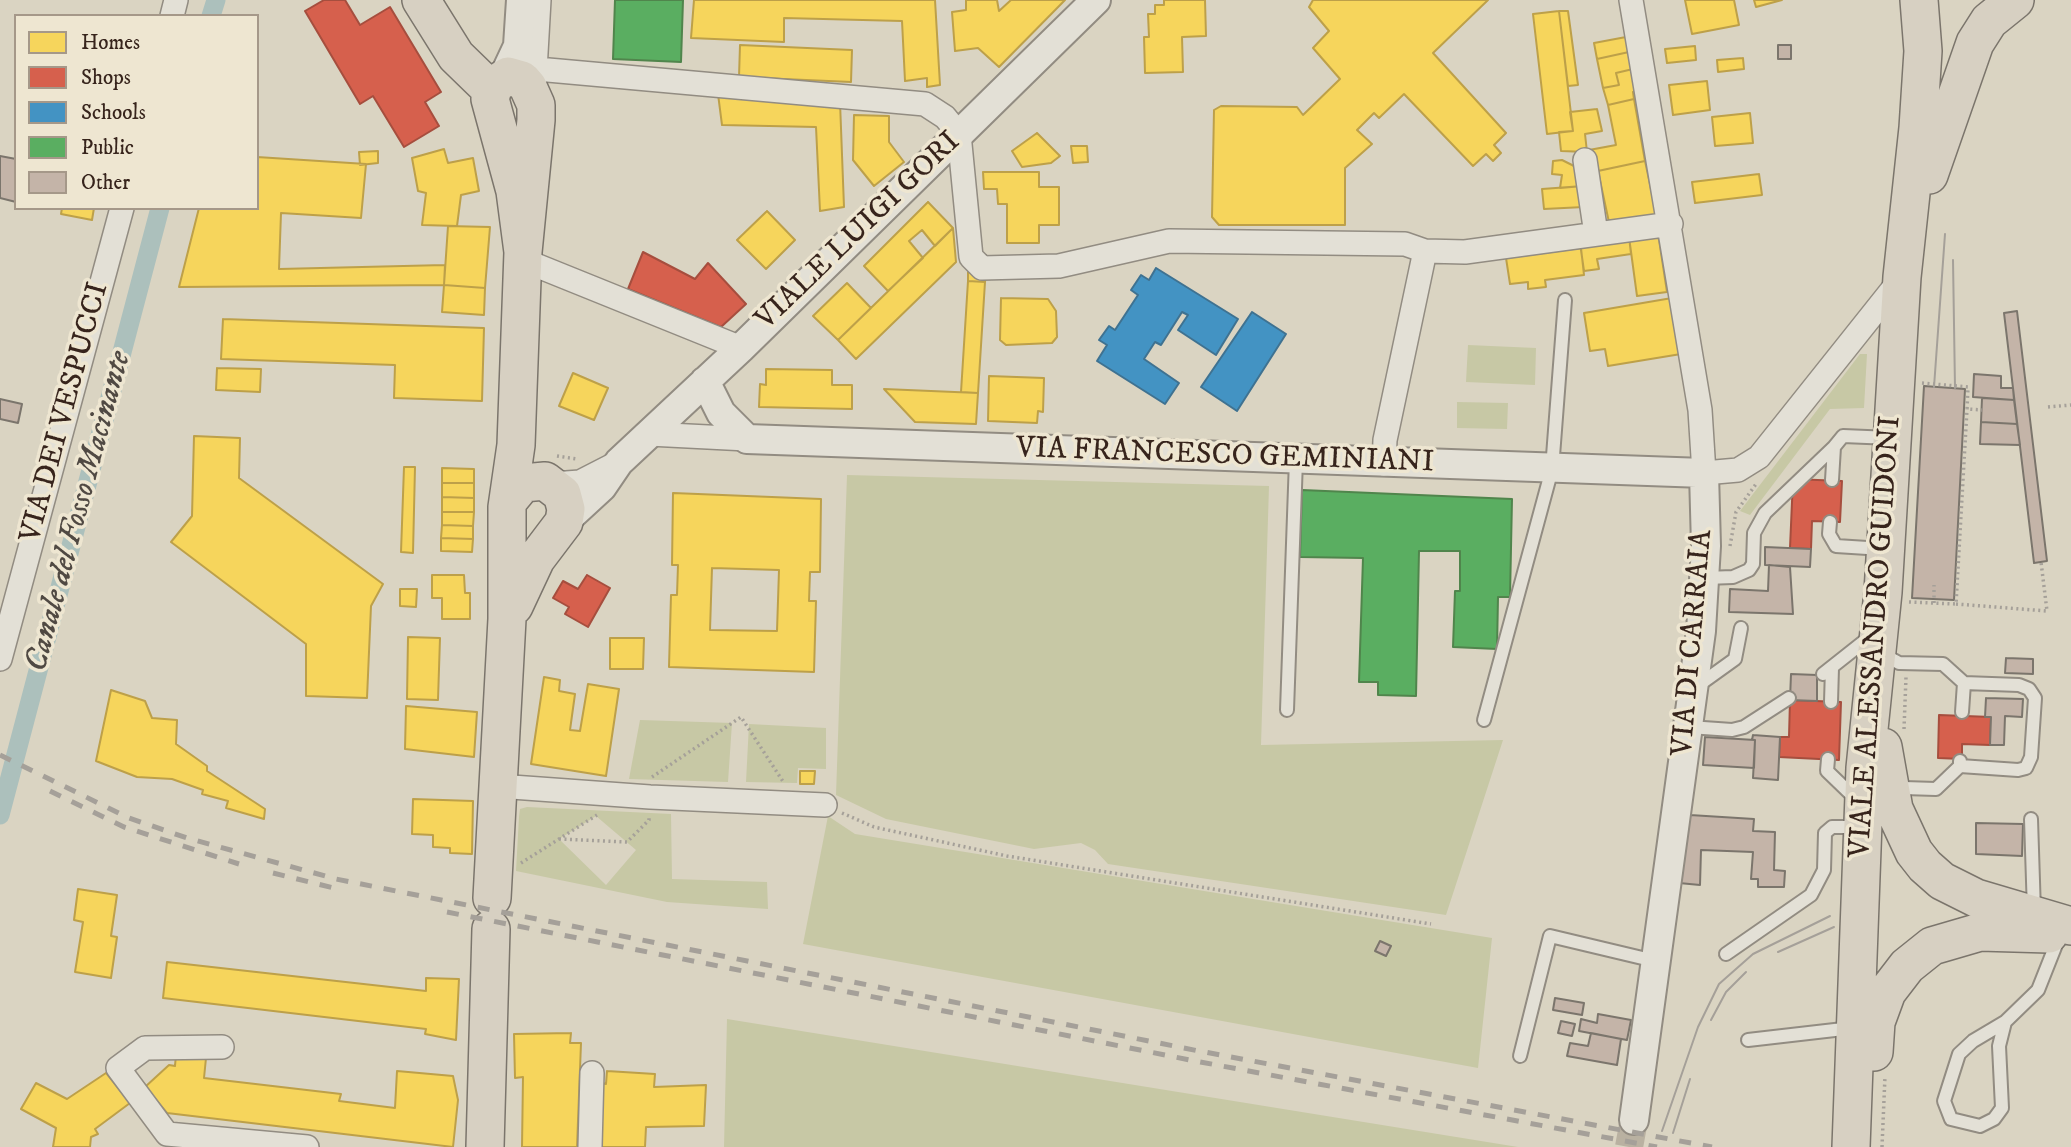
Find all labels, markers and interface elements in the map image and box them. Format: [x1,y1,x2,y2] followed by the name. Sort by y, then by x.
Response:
[14,14,259,210] legend
[81,30,140,56] text: Homes
[81,65,131,91] text: Shops
[81,100,146,126] text: Schools
[749,125,969,339] street label: VIALE LUIGI GORI
[81,135,134,161] text: Public
[81,170,130,196] text: Other
[14,279,118,547] street label: VIA DEI VESPUCCI
[19,348,141,676] water label: Canale del Fosso Macinante
[1844,415,1910,859] street label: VIALE ALESSANDRO GUIDONI
[1015,432,1435,482] street label: VIA FRANCESCO GEMINIANI
[1666,528,1722,758] street label: VIA DI CARRAIA

